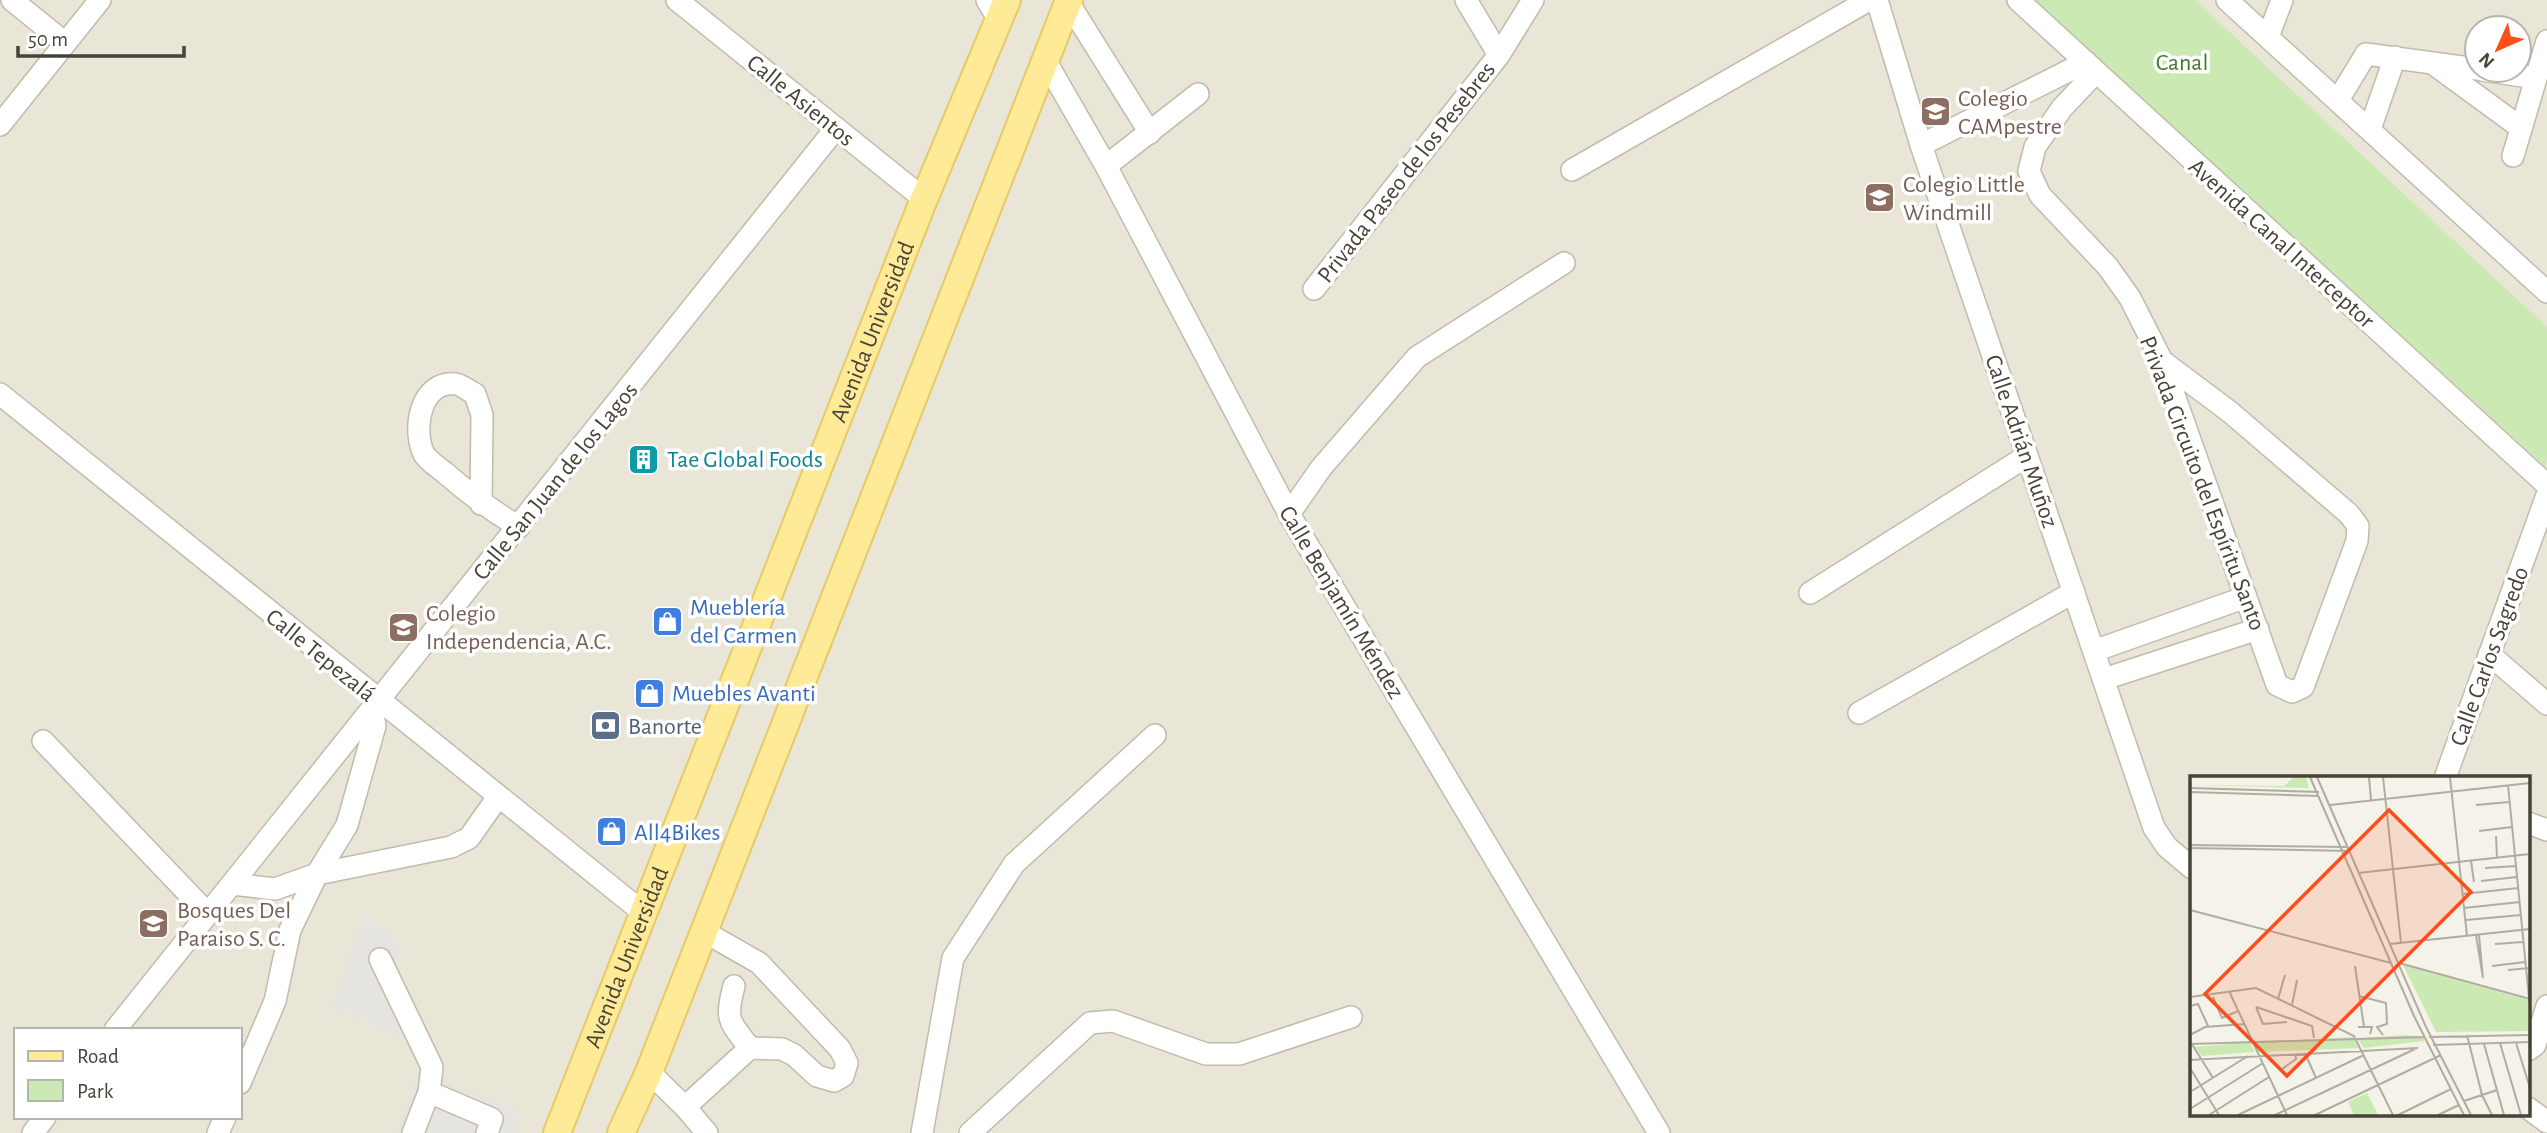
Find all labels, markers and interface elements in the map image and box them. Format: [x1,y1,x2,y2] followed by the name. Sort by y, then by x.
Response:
[18,14,184,58] scale bar
[2463,14,2533,84] north arrow
[28,29,68,50] text: 50 m
[2476,49,2498,71] text: N
[742,50,859,151] street label: Calle Asientos
[2156,51,2208,75] park label: Canal
[1313,58,1500,288] street label: Privada Paseo de los Pesebres
[1958,87,2062,139] place label: Colegio CAMpestre
[1918,95,1952,129] school or university icon: Colegio CAMpestre
[2184,154,2379,333] street label: Avenida Canal Interceptor
[1903,173,2025,225] place label: Colegio Little Windmill
[1863,181,1897,215] school or university icon: Colegio Little Windmill
[827,238,919,426] street label: Avenida Universidad
[2135,333,2269,634] street label: Privada Circuito del Espíritu Santo
[1980,352,2062,531] street label: Calle Adrián Muñoz
[469,378,643,585] street label: Calle San Juan de los Lagos
[627,442,661,476] building icon: Tae Global Foods
[667,448,823,472] place label: Tae Global Foods
[1274,502,1408,703] street label: Calle Benjamín Méndez
[2446,564,2533,749] street label: Calle Carlos Sagredo
[690,596,797,648] place label: Mueblería del Carmen
[426,602,612,654] place label: Colegio Independencia, A.C.
[650,604,684,638] shop icon: Mueblería del Carmen
[261,605,380,707] street label: Calle Tepezalá
[386,610,420,644] school or university icon: Colegio Independencia, A.C.
[632,676,666,710] shop icon: Muebles Avanti
[672,682,816,706] place label: Muebles Avanti
[588,709,622,743] bank icon: Banorte
[628,715,702,739] place label: Banorte
[2190,776,2530,1116] inset map
[594,815,628,849] shop icon: All4Bikes
[634,821,720,845] place label: All4Bikes
[581,864,673,1051] street label: Avenida Universidad
[177,899,291,951] place label: Bosques Del Paraiso S. C.
[137,907,171,941] school or university icon: Bosques Del Paraiso S. C.
[14,1028,242,1119] legend
[77,1046,119,1067] text: Road
[77,1081,114,1102] text: Park

